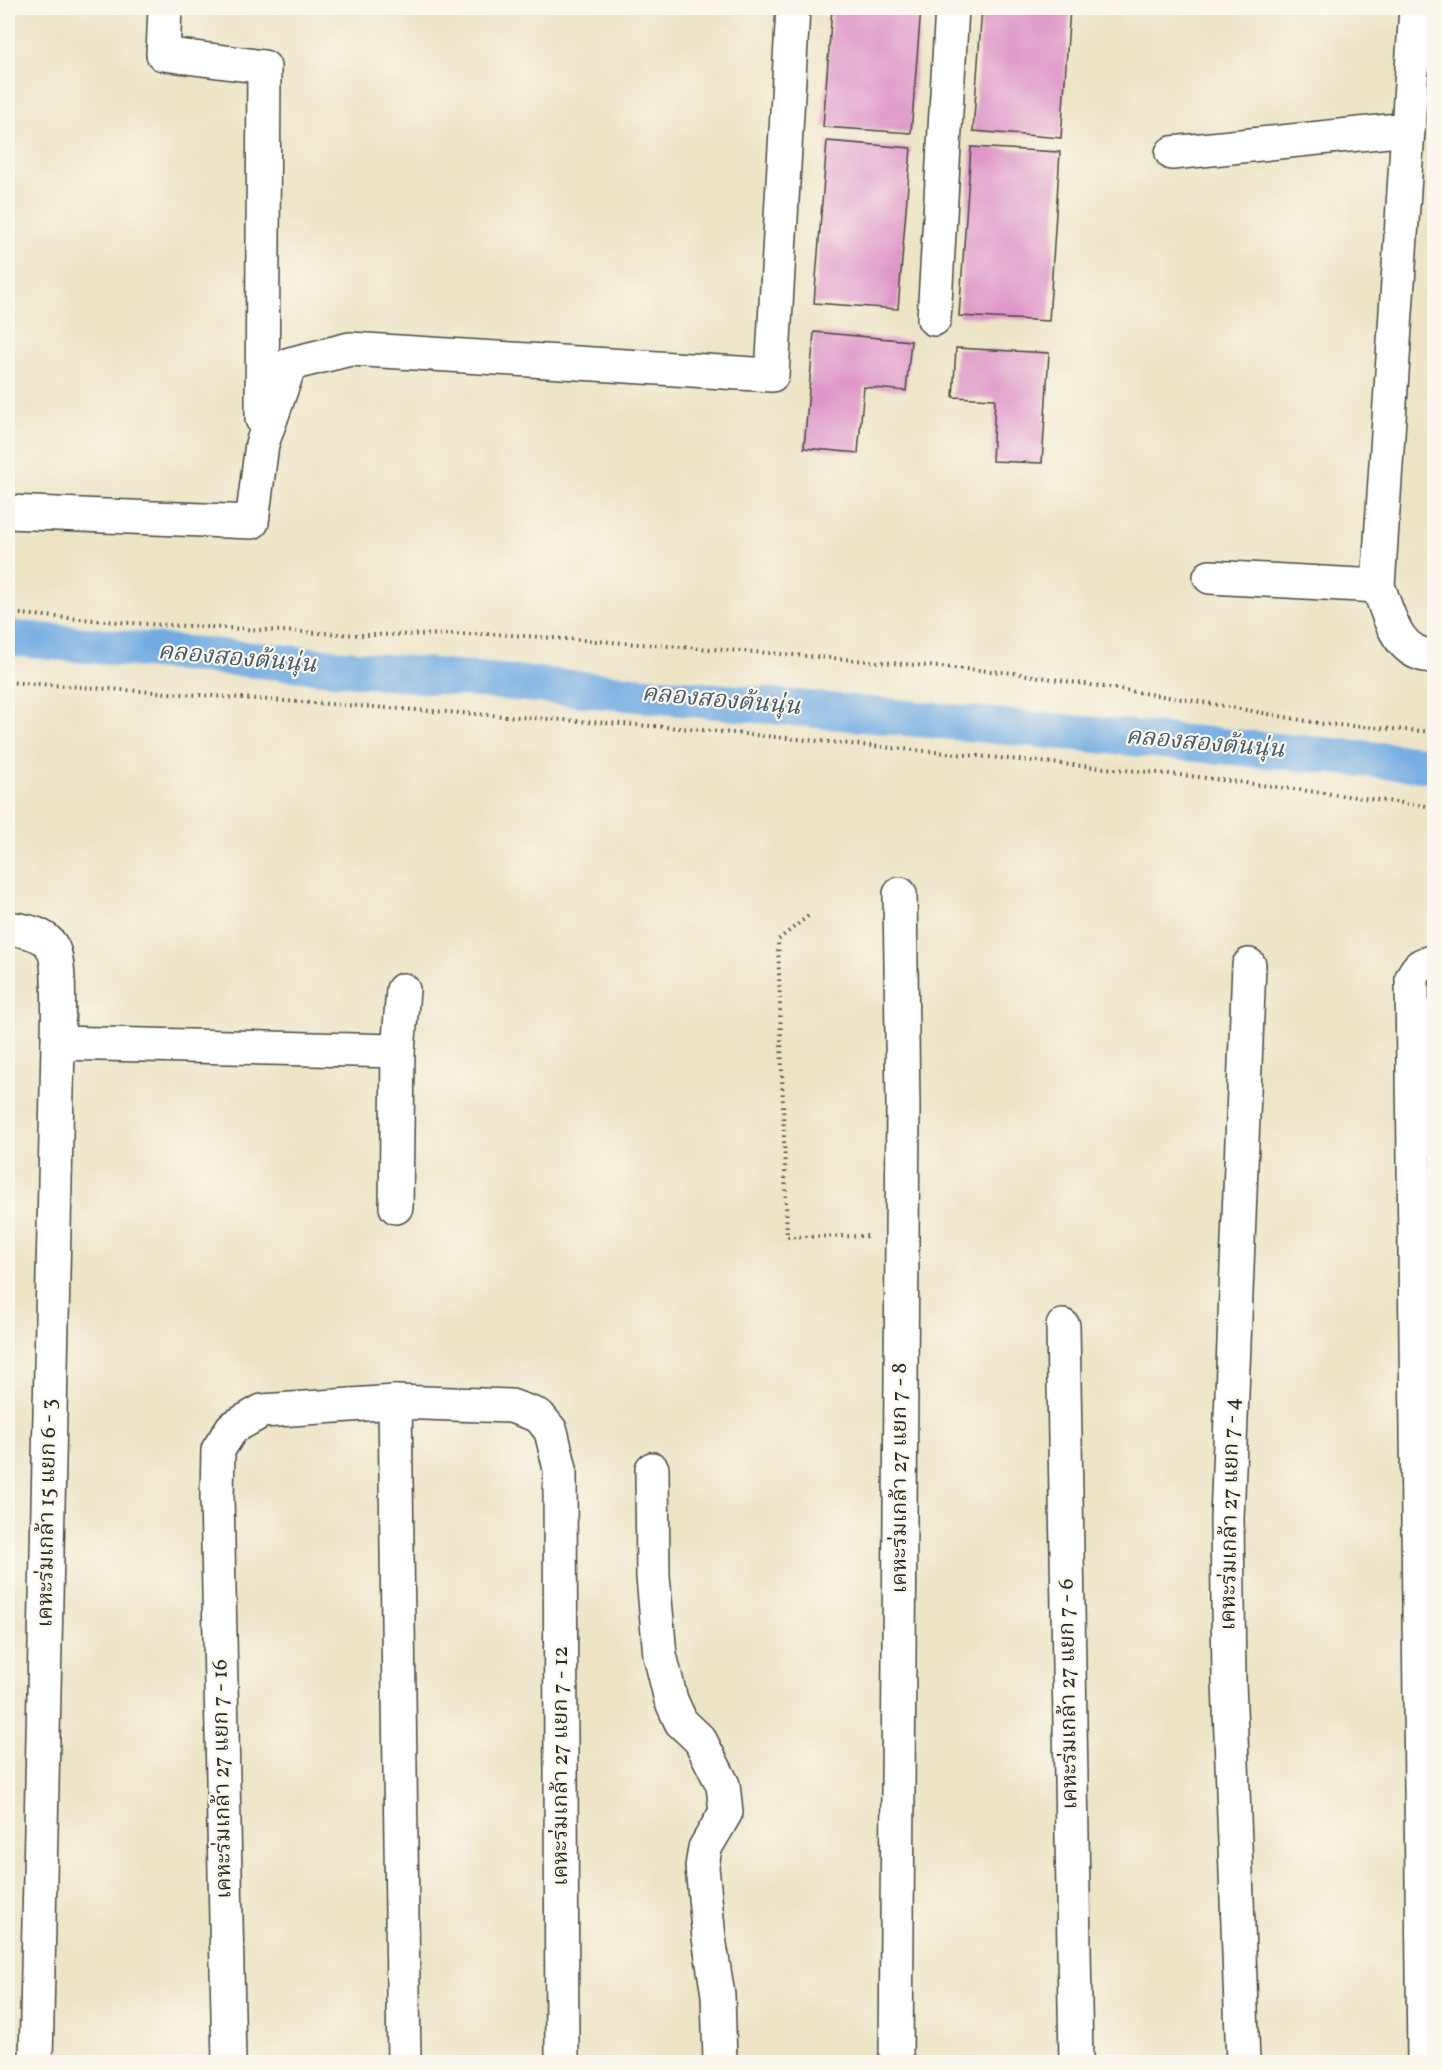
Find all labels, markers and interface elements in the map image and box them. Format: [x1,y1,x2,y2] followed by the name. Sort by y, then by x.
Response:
[156,635,318,683] water label: คลองสองต้นนุ่น
[640,677,802,725] water label: คลองสองต้นนุ่น
[1124,720,1286,768] water label: คลองสองต้นนุ่น
[885,1362,916,1594] street label: เคหะร่มเกล้า 27 แยก 7 - 8
[1213,1397,1249,1631] street label: เคหะร่มเกล้า 27 แยก 7 - 4
[31,1398,65,1628] street label: เคหะร่มเกล้า 15 แยก 6 - 3
[1051,1578,1087,1810] street label: เคหะร่มเกล้า 27 แยก 7 - 6
[546,1646,577,1886] street label: เคหะร่มเกล้า 27 แยก 7 - 12
[205,1659,241,1899] street label: เคหะร่มเกล้า 27 แยก 7 - 16

